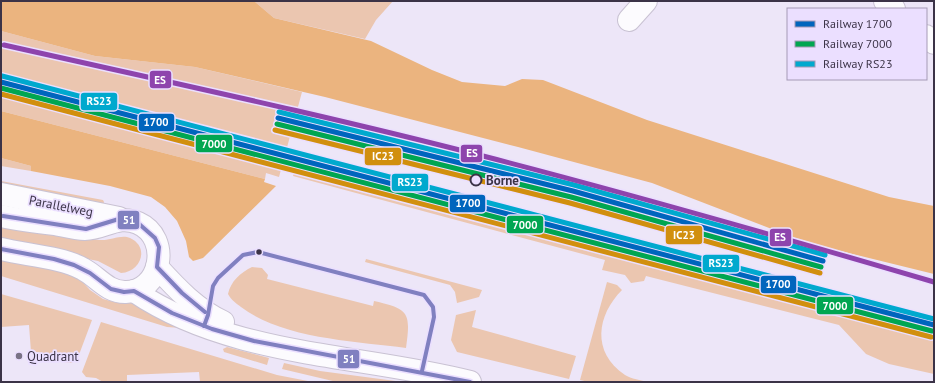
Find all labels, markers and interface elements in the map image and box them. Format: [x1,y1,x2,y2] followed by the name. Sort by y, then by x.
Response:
[787,8,927,80] legend
[823,16,892,31] text: Railway 1700
[823,36,892,51] text: Railway 7000
[823,56,892,71] text: Railway RS23
[149,70,172,89] line badge: ES
[154,73,166,87] text: ES
[80,92,118,111] line badge: RS23
[87,94,111,108] text: RS23
[138,113,175,132] line badge: 1700
[144,115,168,129] text: 1700
[195,134,233,153] line badge: 7000
[202,137,226,151] text: 7000
[460,144,483,163] line badge: ES
[466,146,478,160] text: ES
[364,147,402,166] line badge: IC23
[372,149,394,163] text: IC23
[486,172,519,189] place label: Borne
[391,173,429,192] line badge: RS23
[469,173,483,187] marker: Borne
[398,175,422,189] text: RS23
[27,191,95,221] street label: Parallelweg
[449,194,486,213] line badge: 1700
[456,196,480,210] text: 1700
[117,210,140,230] line badge: 51
[123,213,135,227] text: 51
[506,215,544,234] line badge: 7000
[513,218,537,232] text: 7000
[665,225,703,245] line badge: IC23
[673,228,695,242] text: IC23
[769,228,792,247] line badge: ES
[774,230,786,244] text: ES
[254,247,264,257] unlabelled marker
[702,254,740,273] line badge: RS23
[709,256,733,270] text: RS23
[760,275,797,294] line badge: 1700
[766,277,790,291] text: 1700
[816,296,854,315] line badge: 7000
[823,299,847,313] text: 7000
[27,348,79,365] place label: Quadrant
[337,349,360,369] line badge: 51
[14,351,24,361] marker: Quadrant
[343,352,355,366] text: 51

